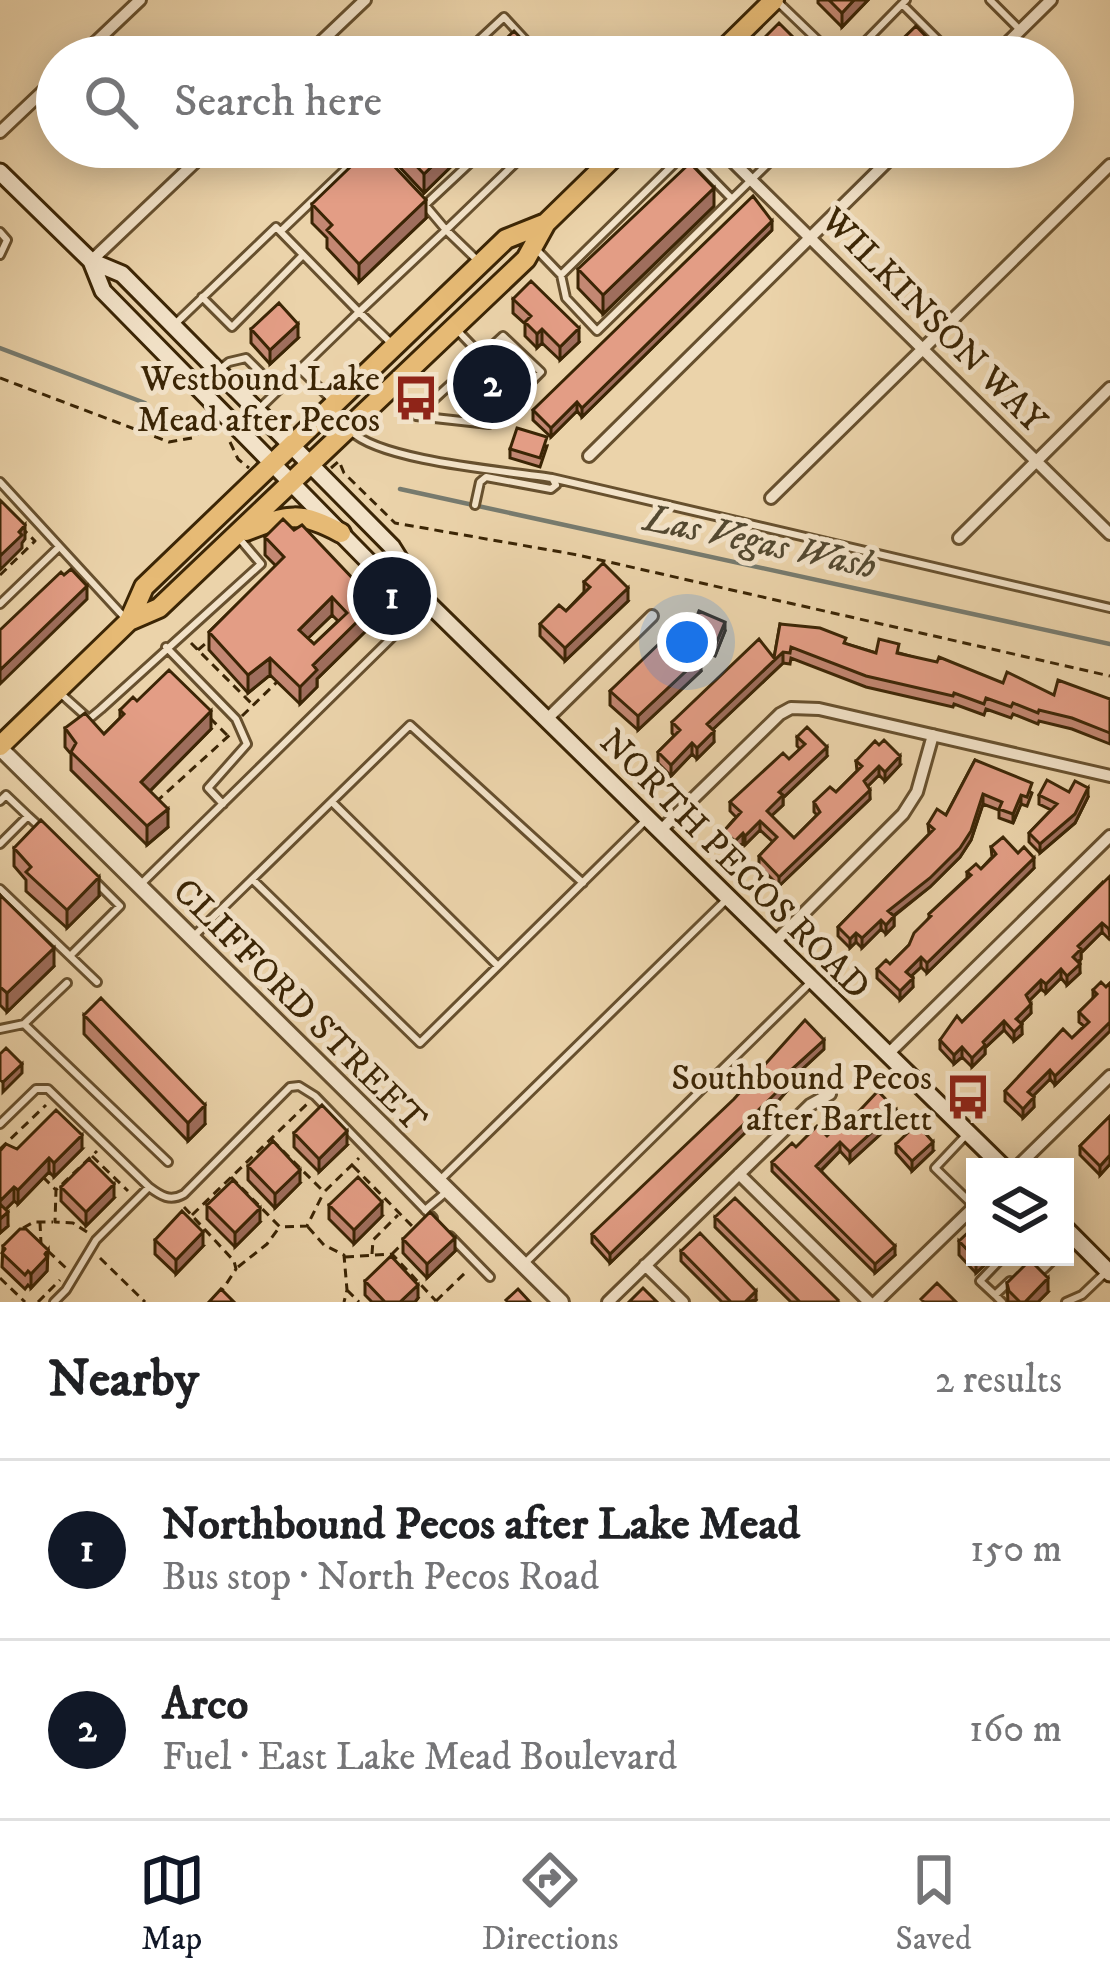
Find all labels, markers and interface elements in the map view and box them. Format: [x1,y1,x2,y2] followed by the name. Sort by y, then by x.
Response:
[36,36,1074,168] search box
[78,69,144,135] icon: search
[174,74,382,130] text: Search here
[810,198,1057,444] street label: WILKINSON WAY
[453,339,531,429] pin: 2
[137,357,380,443] place label: Westbound Lake Mead after Pecos
[391,373,441,423] bus stop icon: Westbound Lake Mead after Pecos
[638,494,881,591] water label: Las Vegas Wash
[353,551,431,641] pin: 1
[657,612,717,672] your location
[589,720,879,1010] street label: NORTH PECOS ROAD
[163,869,436,1142] street label: CLIFFORD STREET
[671,1056,932,1142] place label: Southbound Pecos after Bartlett
[943,1072,993,1122] bus stop icon: Southbound Pecos after Bartlett
[966,1158,1074,1266] map controls
[966,1158,1074,1266] button: layers
[48,1348,199,1412] text: Nearby
[935,1356,1062,1405] text: 2 results
[162,1497,800,1553] text: Northbound Pecos after Lake Mead
[80,1525,94,1574] text: 1
[970,1525,1062,1574] text: 150 m
[162,1553,599,1602] text: Bus stop · North Pecos Road
[162,1677,249,1733] text: Arco
[77,1705,97,1754] text: 2
[969,1705,1062,1754] text: 160 m
[162,1733,677,1782] text: Fuel · East Lake Mead Boulevard
[139,1847,205,1960] tab: Map
[482,1847,618,1960] tab: Directions
[896,1847,971,1960] tab: Saved

